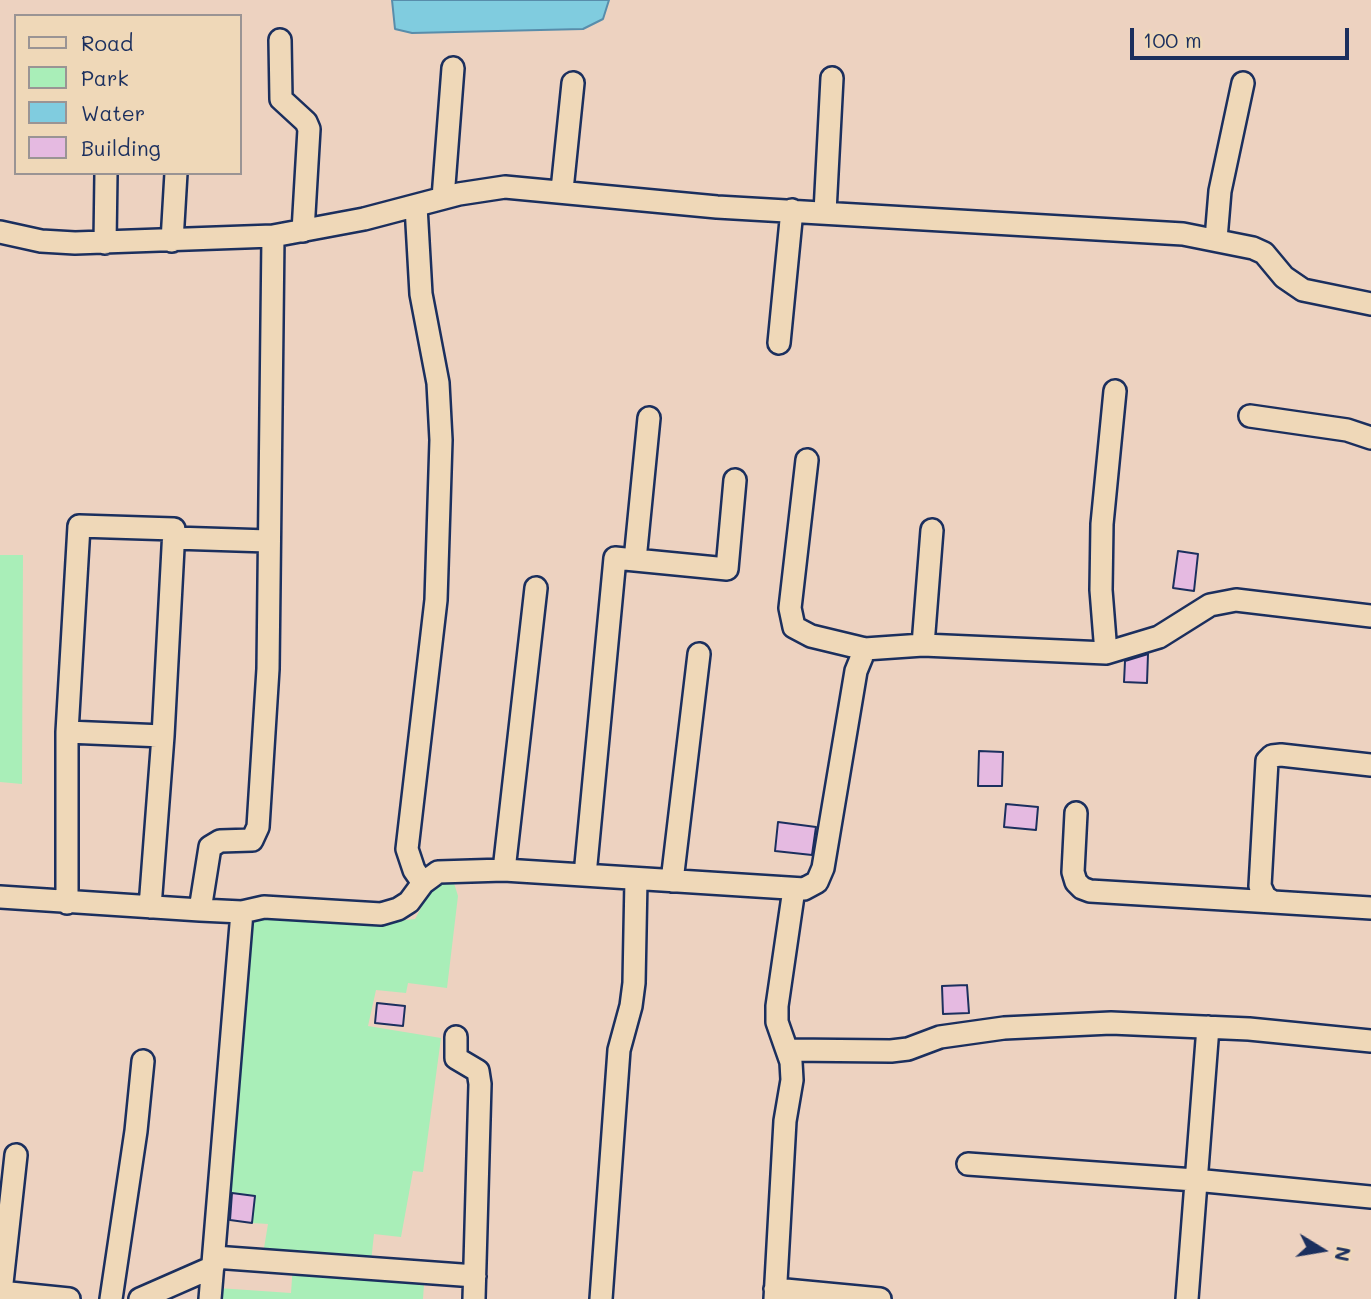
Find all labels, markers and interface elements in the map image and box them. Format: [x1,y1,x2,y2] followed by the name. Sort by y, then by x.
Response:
[14,14,242,175] legend
[1133,14,1352,58] scale bar
[1143,26,1202,53] text: 100 m
[81,29,133,56] text: Road
[81,64,129,91] text: Park
[81,99,145,126] text: Water
[81,134,161,161] text: Building
[1287,1215,1357,1285] north arrow
[1329,1245,1357,1264] text: N

